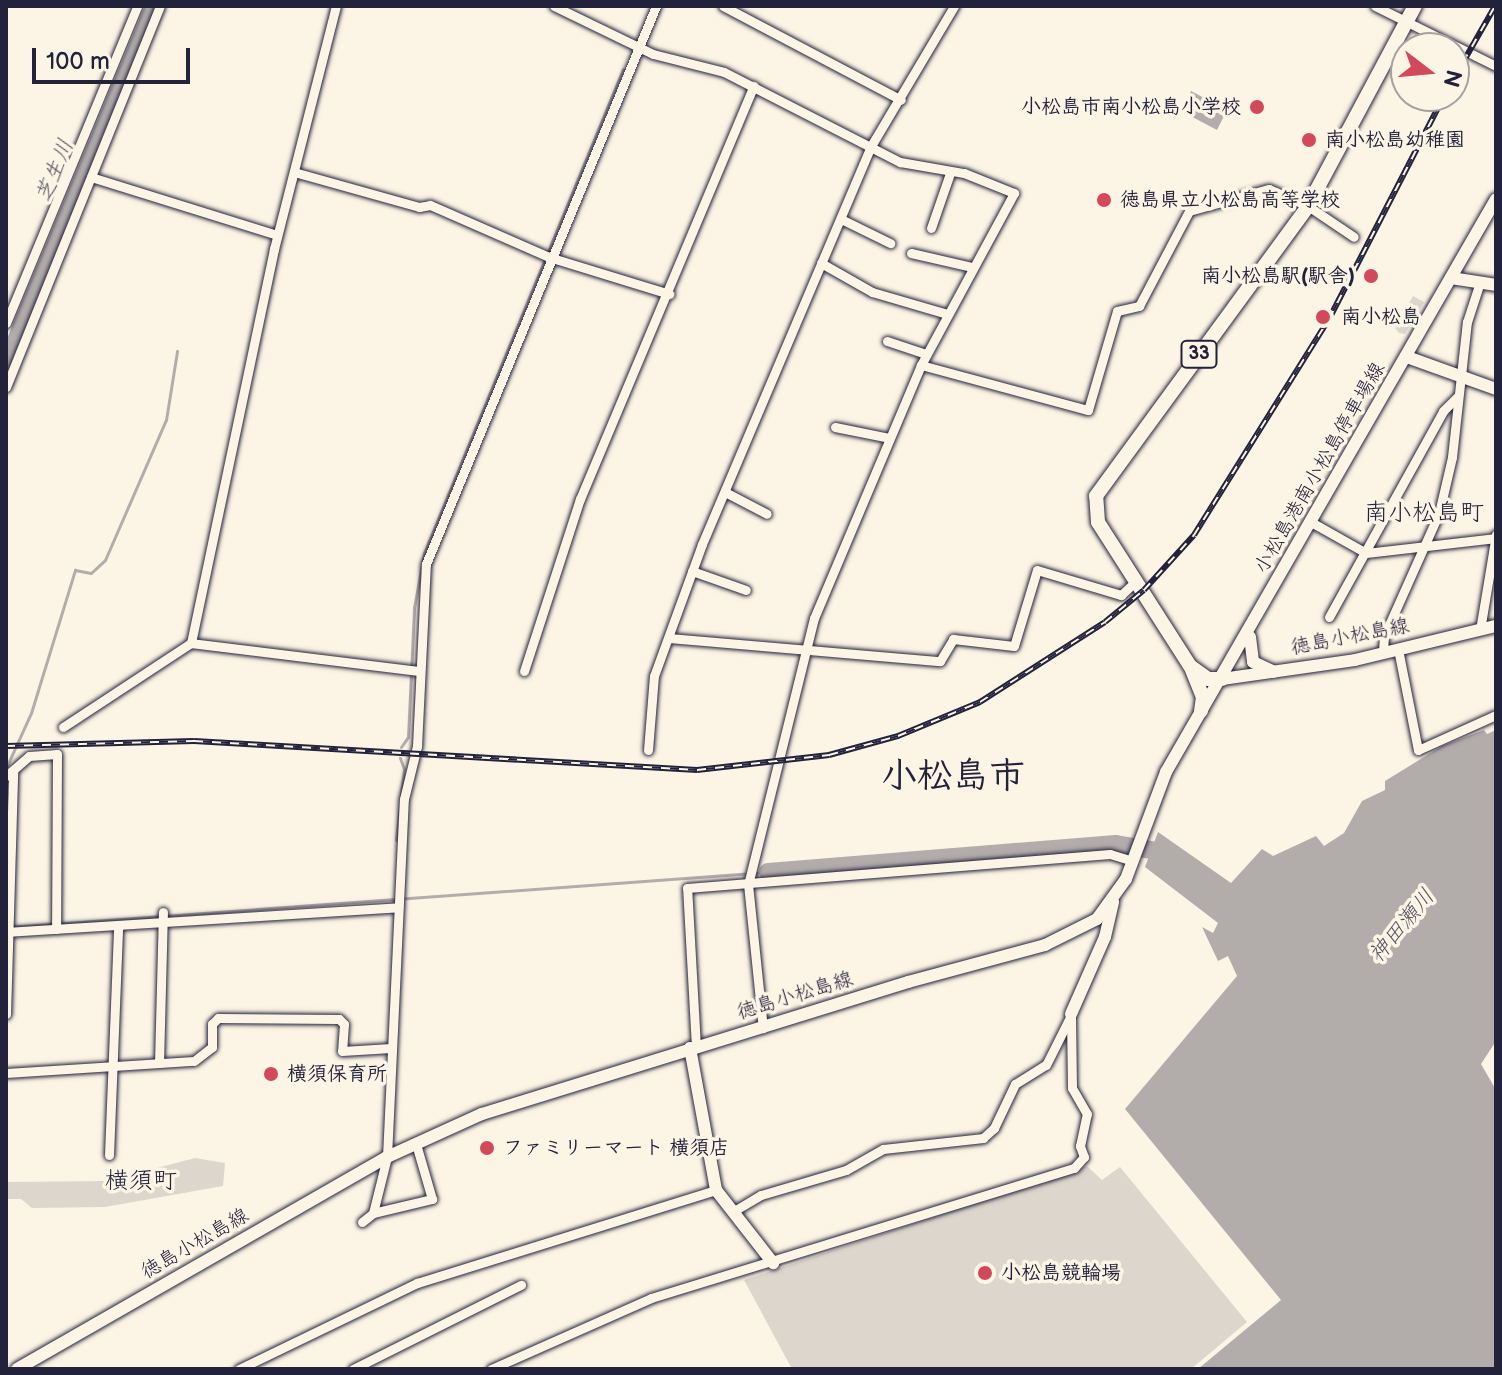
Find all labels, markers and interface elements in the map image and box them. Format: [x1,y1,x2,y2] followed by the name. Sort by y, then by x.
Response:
[36,32,194,82] scale bar
[1390,32,1470,112] north arrow
[46,47,110,76] text: 100 m
[1436,67,1467,90] text: N
[1021,95,1241,119] place label: 小松島市南小松島小学校
[1248,98,1266,116] marker: 小松島市南小松島小学校
[1325,128,1465,152] place label: 南小松島幼稚園
[1300,131,1318,149] marker: 南小松島幼稚園
[30,135,80,207] water label: 芝生川
[1120,188,1340,212] place label: 徳島県立小松島高等学校
[1095,191,1113,209] marker: 徳島県立小松島高等学校
[1201,264,1355,288] place label: 南小松島駅(駅舎)
[1362,267,1380,285] marker: 南小松島駅(駅舎)
[1341,305,1421,329] place label: 南小松島
[1312,306,1334,328] marker: 南小松島
[1179,340,1219,368] road number: 33
[1250,358,1390,578] street label: 小松島港南小松島停車場線
[1364,499,1484,527] district label: 南小松島町
[1289,614,1411,660] street label: 徳島小松島線
[881,755,1025,799] district label: 小松島市
[1364,884,1440,968] water label: 神田瀬川
[734,967,856,1025] street label: 徳島小松島線
[287,1062,387,1086] place label: 横須保育所
[262,1065,280,1083] marker: 横須保育所
[503,1136,728,1160] place label: ファミリーマート 横須店
[478,1139,496,1157] marker: ファミリーマート 横須店
[105,1167,177,1195] district label: 横須町
[137,1204,253,1284] street label: 徳島小松島線
[1001,1261,1121,1285] place label: 小松島競輪場
[976,1264,994,1282] marker: 小松島競輪場

